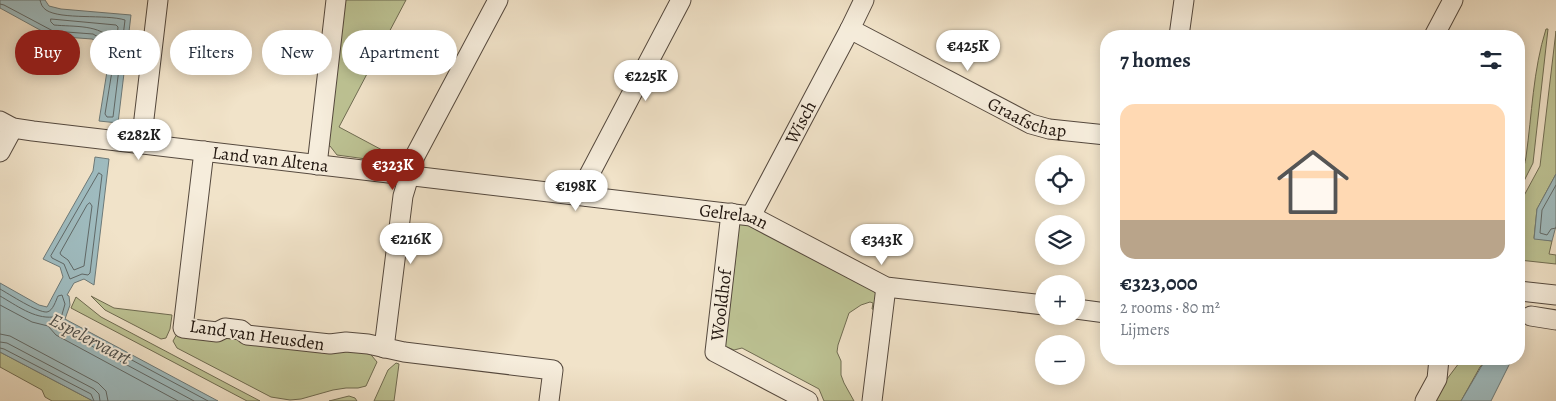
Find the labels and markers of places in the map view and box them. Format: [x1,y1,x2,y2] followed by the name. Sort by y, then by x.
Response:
[933,30,1003,72] pin: €425K
[611,59,681,102] pin: €225K
[104,119,174,161] pin: €282K
[358,148,428,191] pin: €323K
[541,170,611,212] pin: €198K
[376,222,446,265] pin: €216K
[847,224,917,266] pin: €343K

